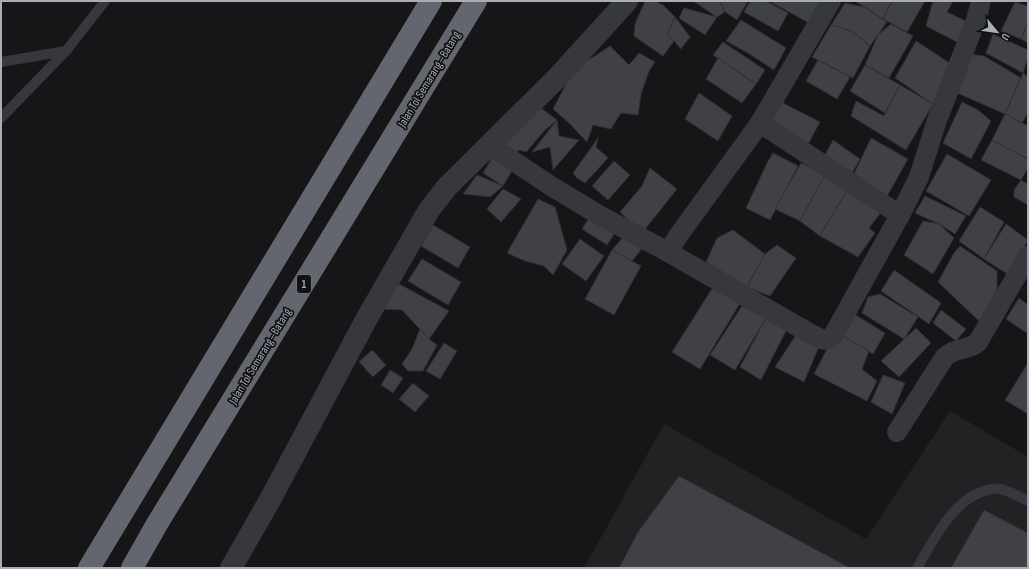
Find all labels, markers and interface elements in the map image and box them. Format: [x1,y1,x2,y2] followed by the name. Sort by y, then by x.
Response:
[977,12,1017,52] north arrow
[394,28,464,131] street label: Jalan Tol Semarang–Batang
[998,31,1012,42] text: U
[297,275,311,293] road number: 1
[225,305,295,408] street label: Jalan Tol Semarang–Batang

